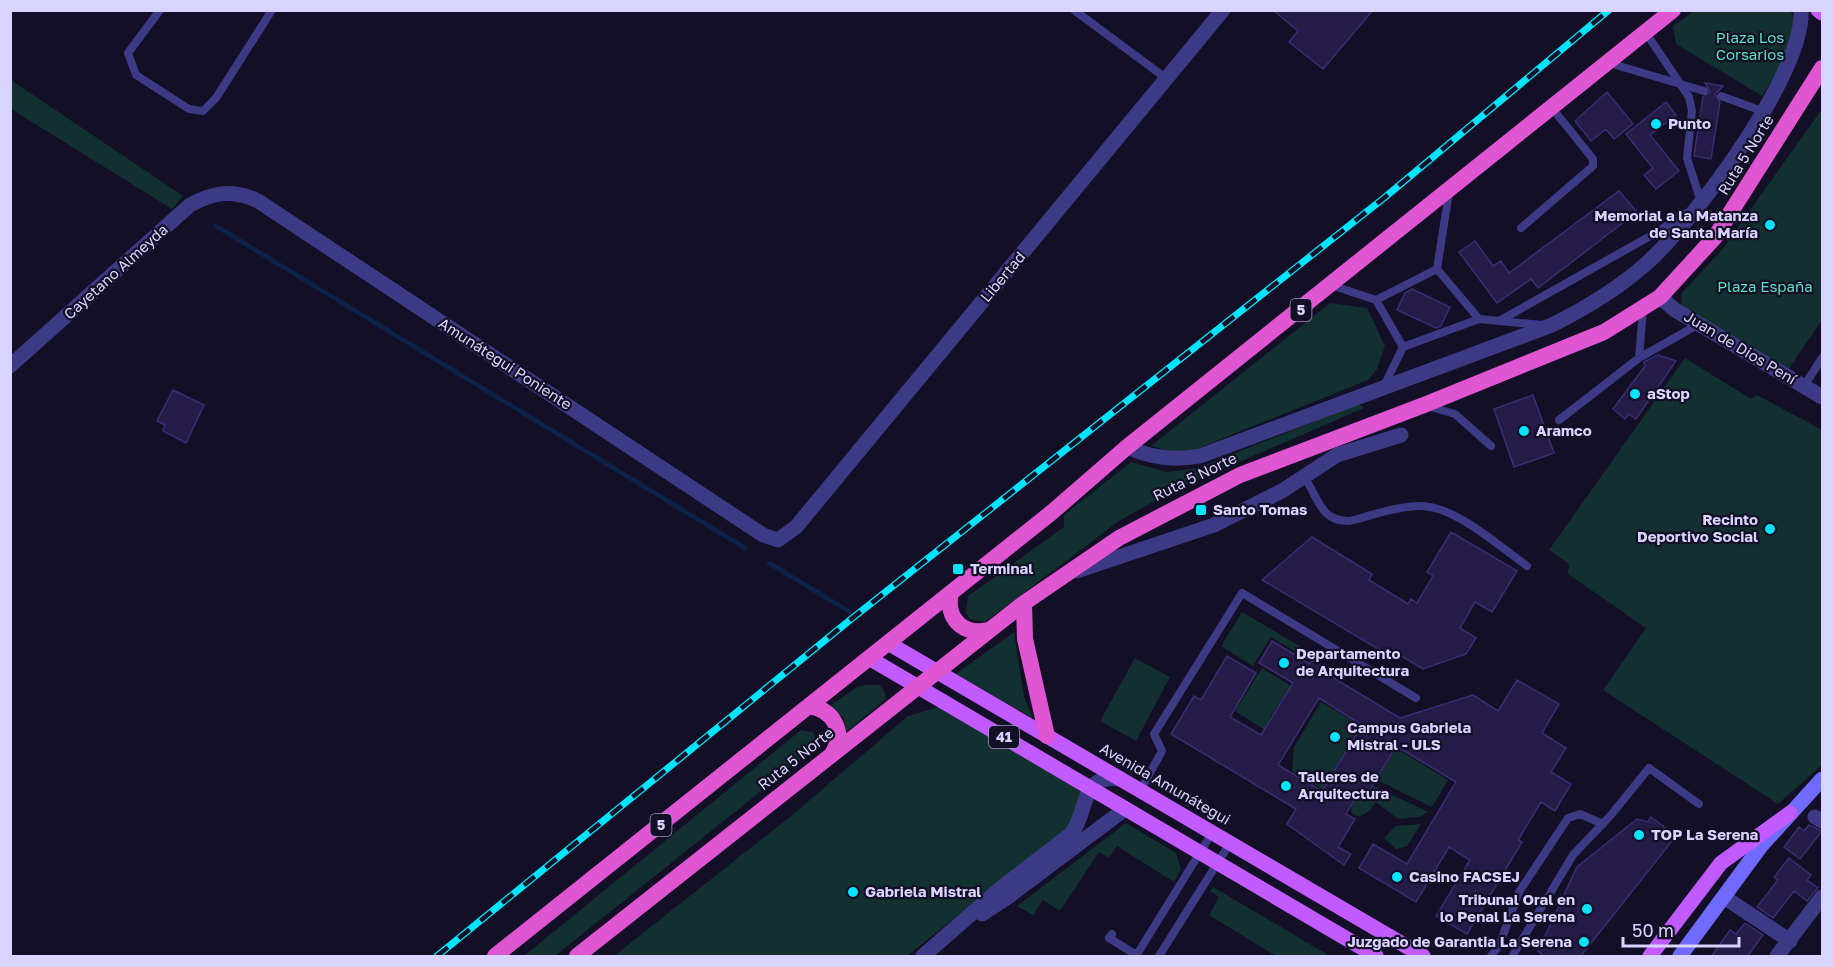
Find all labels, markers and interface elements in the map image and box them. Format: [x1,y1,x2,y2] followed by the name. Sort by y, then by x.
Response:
[1716,28,1784,63] park label: Plaza Los Corsarios
[1713,111,1777,198] street label: Ruta 5 Norte
[1668,114,1711,132] place label: Punto
[1649,117,1663,131] marker: Punto
[1594,206,1758,241] place label: Memorial a la Matanza de Santa María
[1763,218,1777,232] marker: Memorial a la Matanza de Santa María
[60,220,171,323] street label: Cayetano Almeyda
[976,247,1029,305] street label: Libertad
[1717,277,1813,295] park label: Plaza España
[1290,299,1312,321] road number: 5
[1681,307,1801,388] street label: Juan de Dios Pení
[436,313,576,413] street label: Amunátegui Poniente
[1647,384,1690,402] place label: aStop
[1628,387,1642,401] marker: aStop
[1536,421,1592,439] place label: Aramco
[1517,424,1531,438] marker: Aramco
[1150,448,1240,504] street label: Ruta 5 Norte
[1213,500,1307,518] place label: Santo Tomas
[1194,503,1208,517] marker: Santo Tomas
[1637,510,1758,545] place label: Recinto Deportivo Social
[1763,522,1777,536] marker: Recinto Deportivo Social
[970,559,1033,577] place label: Terminal
[951,562,965,576] marker: Terminal
[1296,644,1409,679] place label: Departamento de Arquitectura
[1277,656,1291,670] marker: Departamento de Arquitectura
[1347,718,1472,753] place label: Campus Gabriela Mistral - ULS
[754,723,837,793] street label: Ruta 5 Norte
[989,726,1019,748] road number: 41
[1328,730,1342,744] marker: Campus Gabriela Mistral - ULS
[1097,738,1234,828] street label: Avenida Amunátegui
[1298,767,1390,802] place label: Talleres de Arquitectura
[1279,779,1293,793] marker: Talleres de Arquitectura
[650,814,672,836] road number: 5
[1651,825,1759,843] place label: TOP La Serena
[1632,828,1646,842] marker: TOP La Serena
[1409,867,1520,885] place label: Casino FACSEJ
[1390,870,1404,884] marker: Casino FACSEJ
[865,882,981,900] place label: Gabriela Mistral
[846,885,860,899] marker: Gabriela Mistral
[1440,890,1575,925] place label: Tribunal Oral en lo Penal La Serena
[1580,902,1594,916] marker: Tribunal Oral en lo Penal La Serena
[1623,910,1738,948] scale bar
[1632,919,1674,941] text: 50 m
[1347,932,1572,950] place label: Juzgado de Garantia La Serena
[1577,935,1591,949] marker: Juzgado de Garantia La Serena

